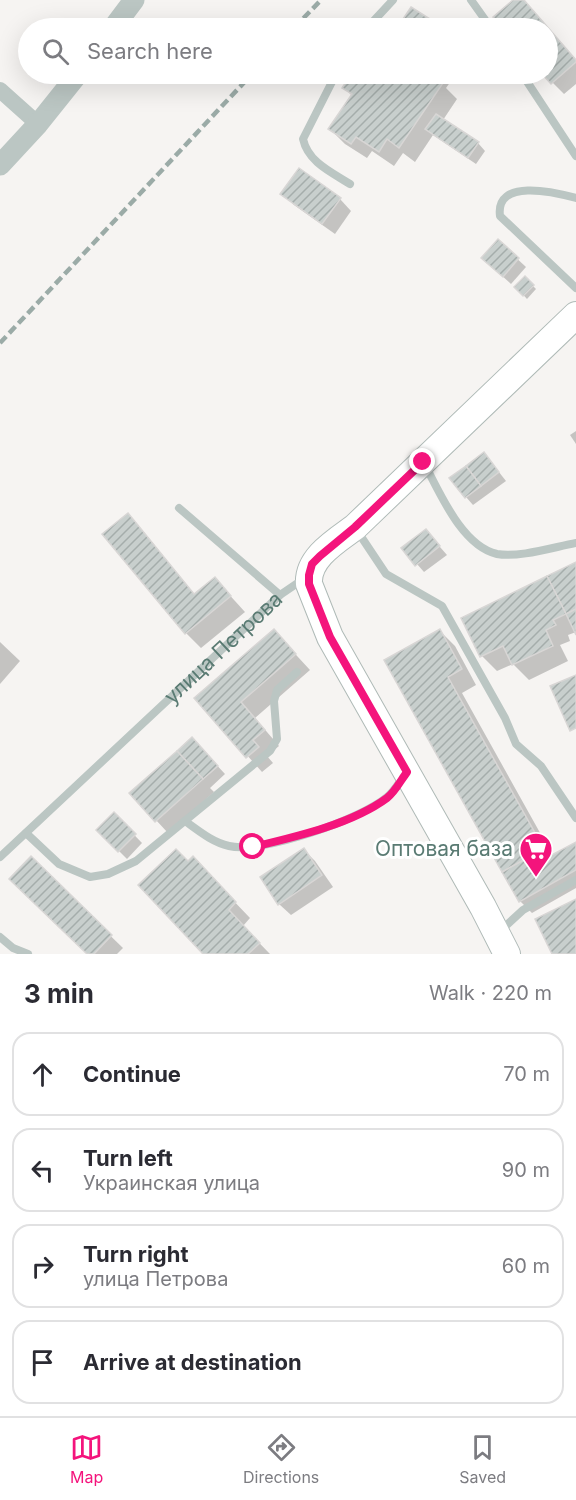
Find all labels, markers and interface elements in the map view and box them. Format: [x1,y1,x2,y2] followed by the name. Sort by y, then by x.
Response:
[18,18,558,84] search box
[39,35,72,68] icon: search
[87,38,213,64] text: Search here
[409,448,435,474] route end
[159,586,287,709] street label: улица Петрова
[518,831,554,878] supermarket icon: Оптовая база
[239,833,265,859] route start
[375,836,513,861] place label: Оптовая база
[24,978,94,1009] text: 3 min
[429,981,552,1005] text: Walk · 220 m
[26,1058,59,1091] icon: ahead
[83,1061,181,1087] text: Continue
[503,1062,550,1086] text: 70 m
[83,1145,173,1171] text: Turn left
[26,1154,59,1187] icon: left
[502,1158,550,1182] text: 90 m
[83,1171,260,1195] text: Украинская улица
[83,1241,189,1267] text: Turn right
[26,1250,59,1283] icon: right
[502,1254,550,1278] text: 60 m
[83,1267,228,1291] text: улица Петрова
[26,1346,59,1379] icon: arrive
[83,1349,302,1375] text: Arrive at destination
[70,1431,103,1487] tab: Map
[243,1431,319,1487] tab: Directions
[459,1431,506,1487] tab: Saved

